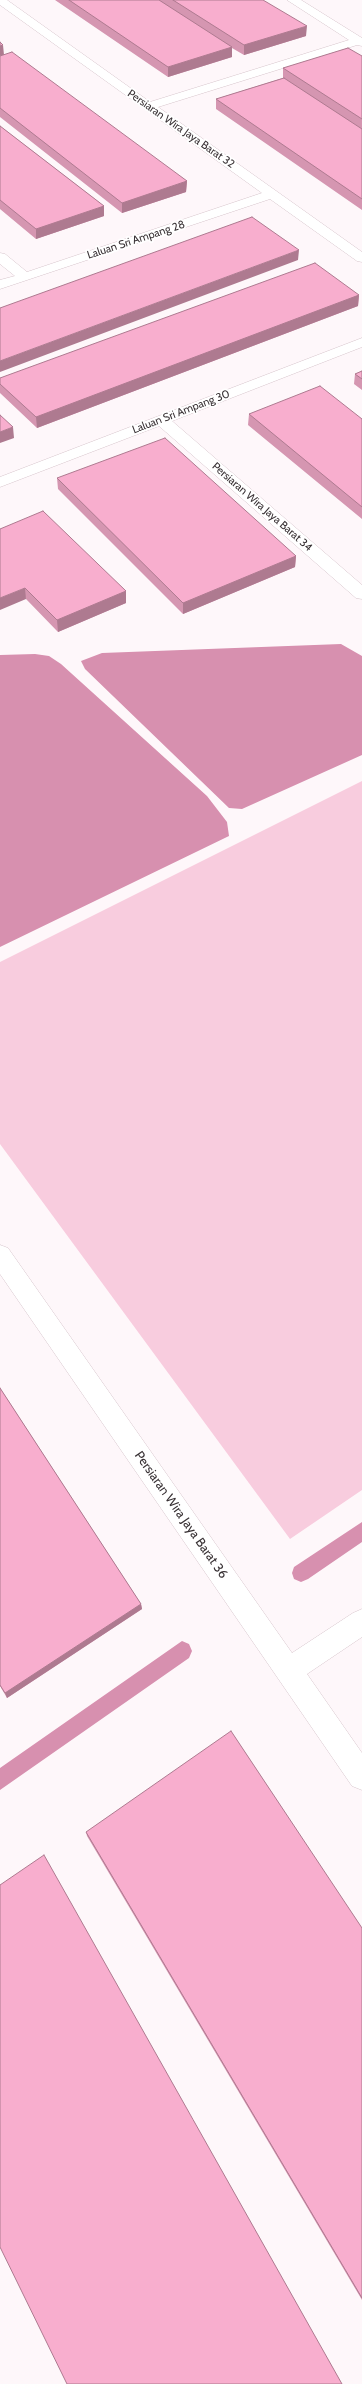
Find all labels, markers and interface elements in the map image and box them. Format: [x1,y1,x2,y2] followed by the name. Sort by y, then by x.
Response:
[125,87,237,171] street label: Persiaran Wira Jaya Barat 32
[85,218,187,262] street label: Laluan Sri Ampang 28
[130,387,232,437] street label: Laluan Sri Ampang 30
[209,460,315,554] street label: Persiaran Wira Jaya Barat 34
[131,1448,231,1582] street label: Persiaran Wira Jaya Barat 36

